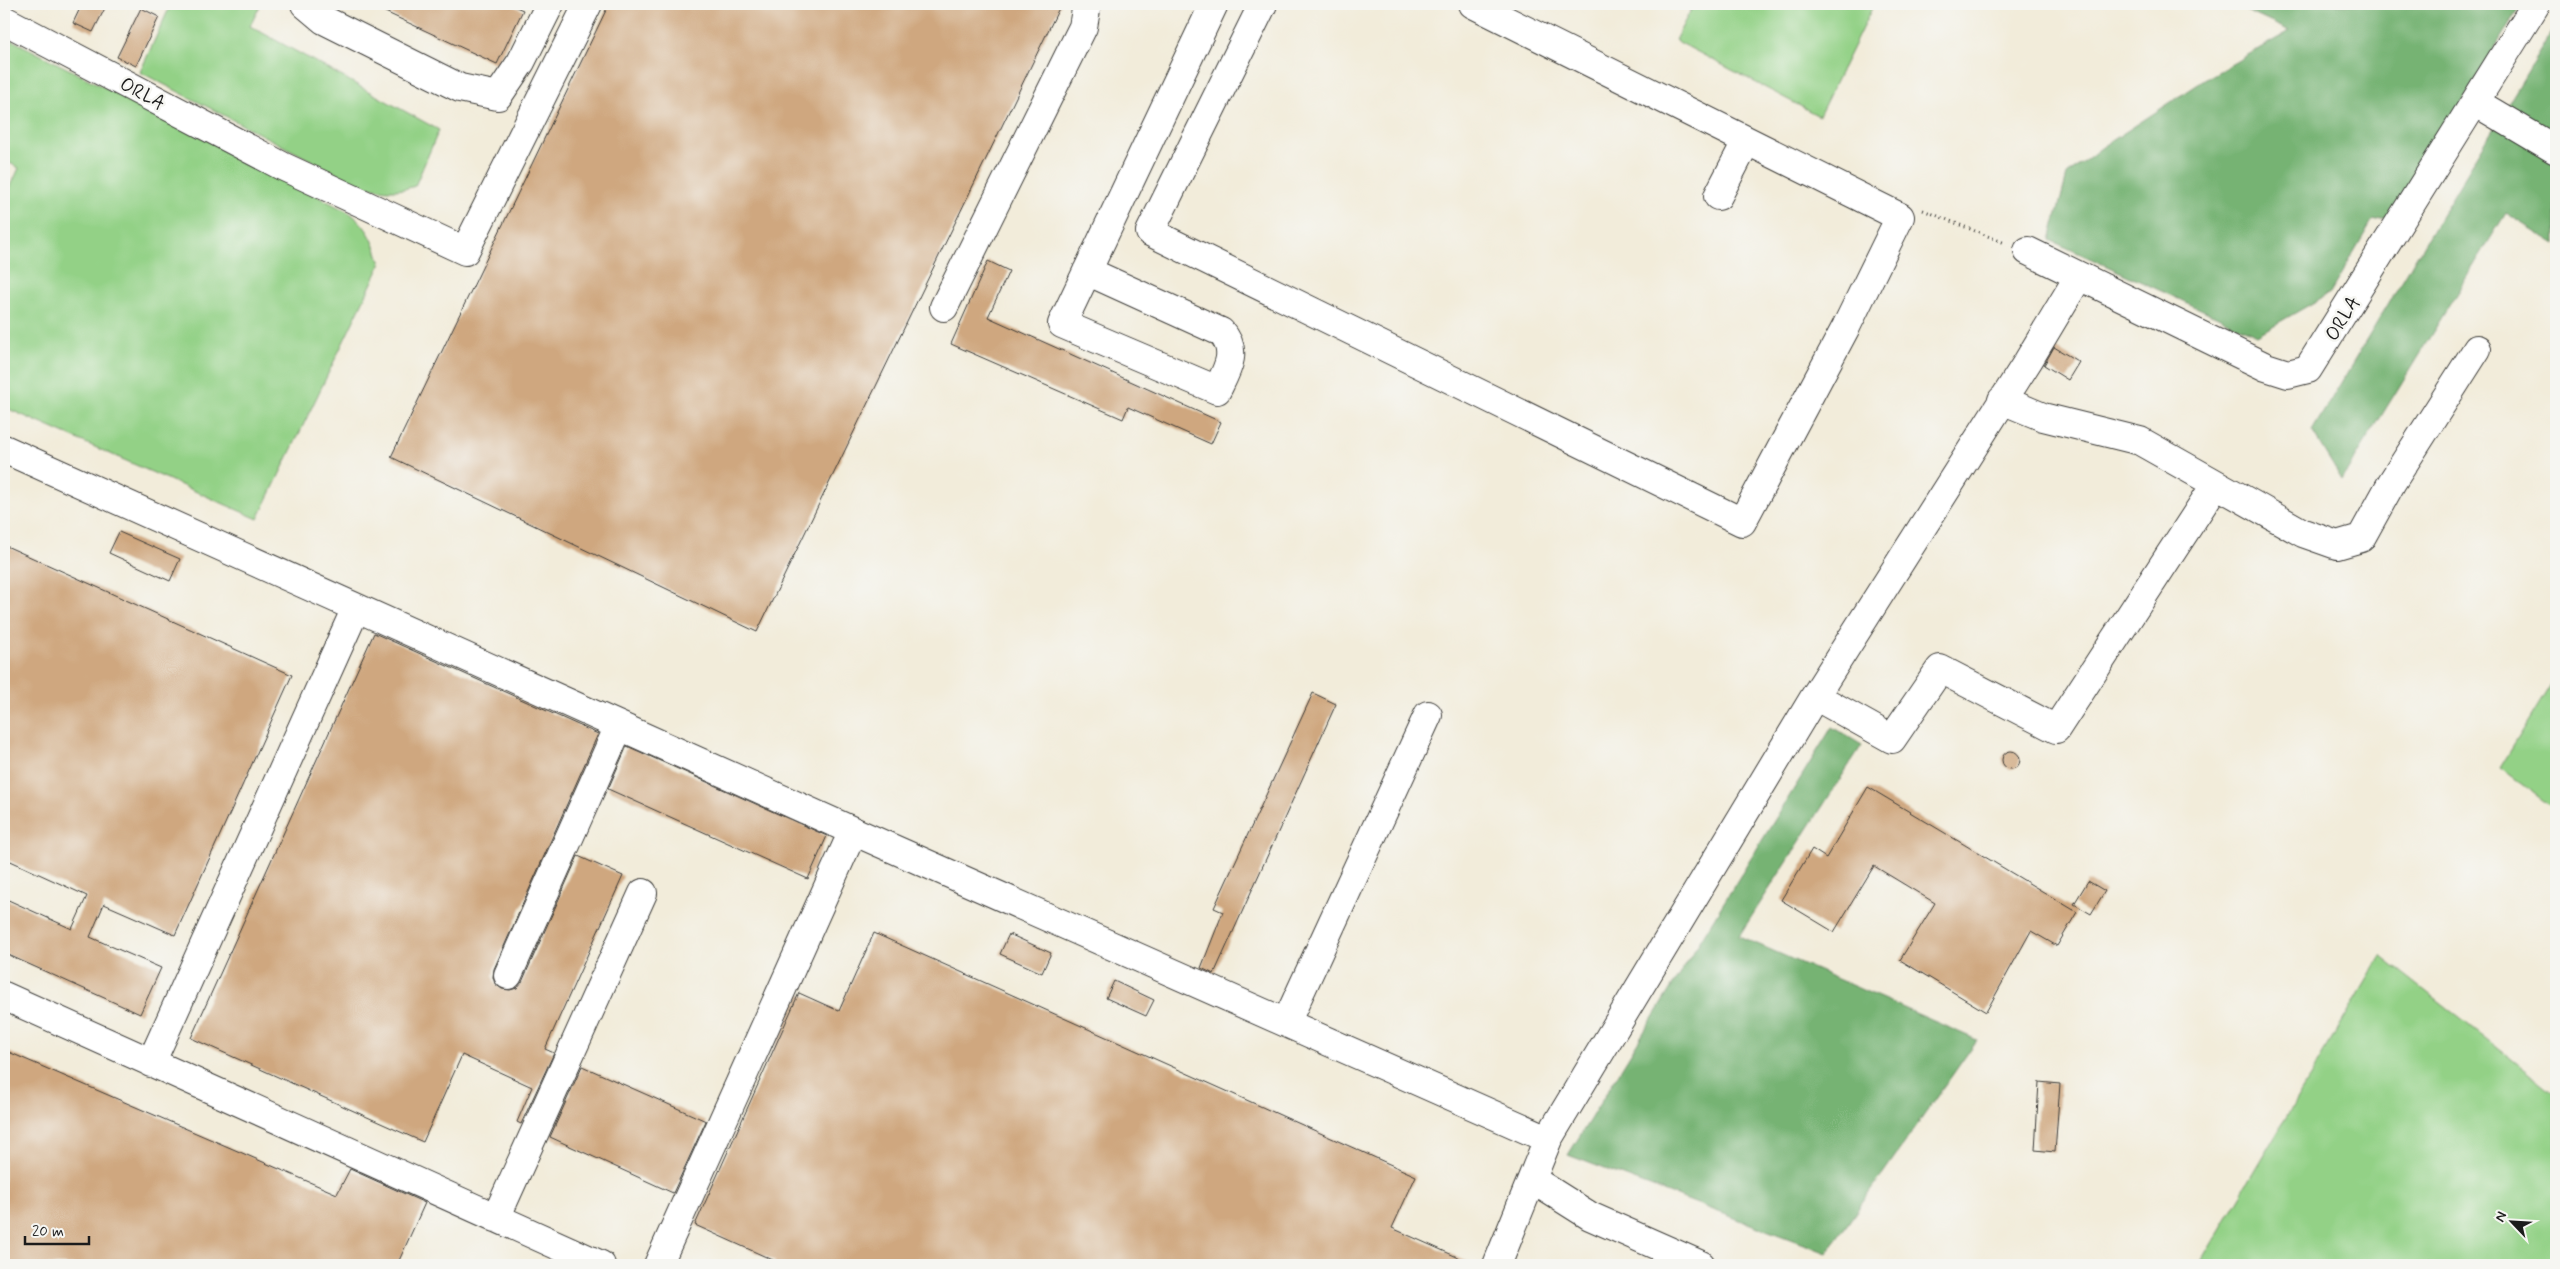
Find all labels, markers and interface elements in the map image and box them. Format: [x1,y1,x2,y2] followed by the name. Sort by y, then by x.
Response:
[115,71,170,118] street label: ORLA
[2319,291,2367,346] street label: ORLA
[2488,1196,2538,1246] north arrow
[2491,1209,2511,1225] text: N
[25,1214,89,1246] scale bar
[32,1222,64,1242] text: 20 m

